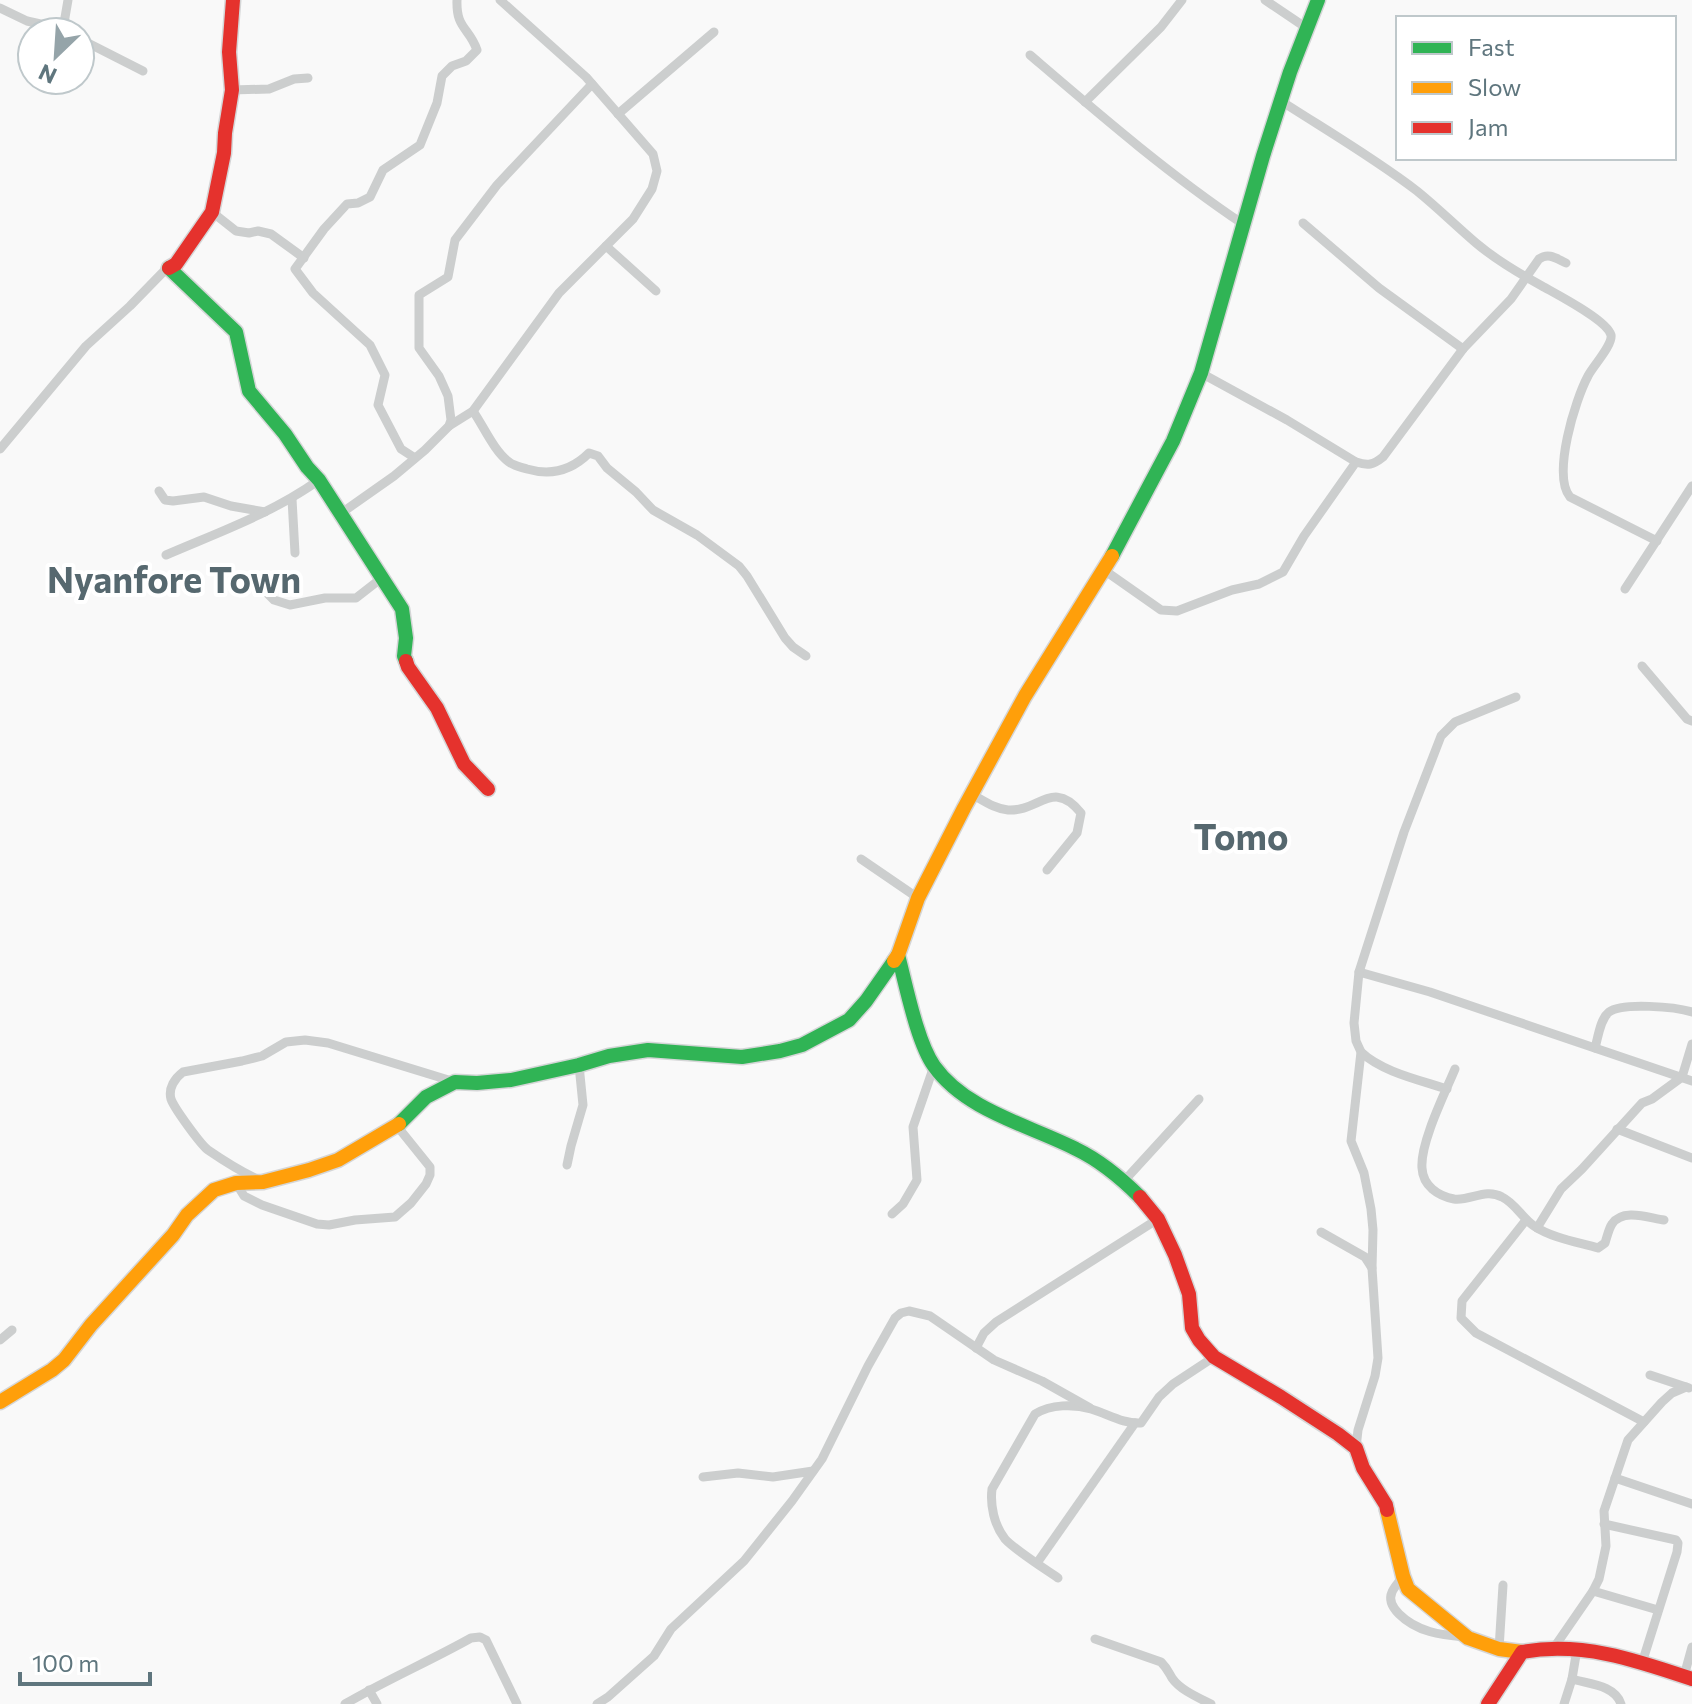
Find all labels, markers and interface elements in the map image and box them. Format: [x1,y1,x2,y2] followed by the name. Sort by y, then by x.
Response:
[16,16,96,96] north arrow
[1396,16,1676,160] legend
[1468,32,1515,61] text: Fast
[34,59,61,90] text: N
[1468,72,1521,101] text: Slow
[1468,112,1508,141] text: Jam
[47,556,301,600] district label: Nyanfore Town
[1193,813,1289,857] district label: Tomo
[20,1636,150,1686] scale bar
[32,1648,99,1677] text: 100 m

